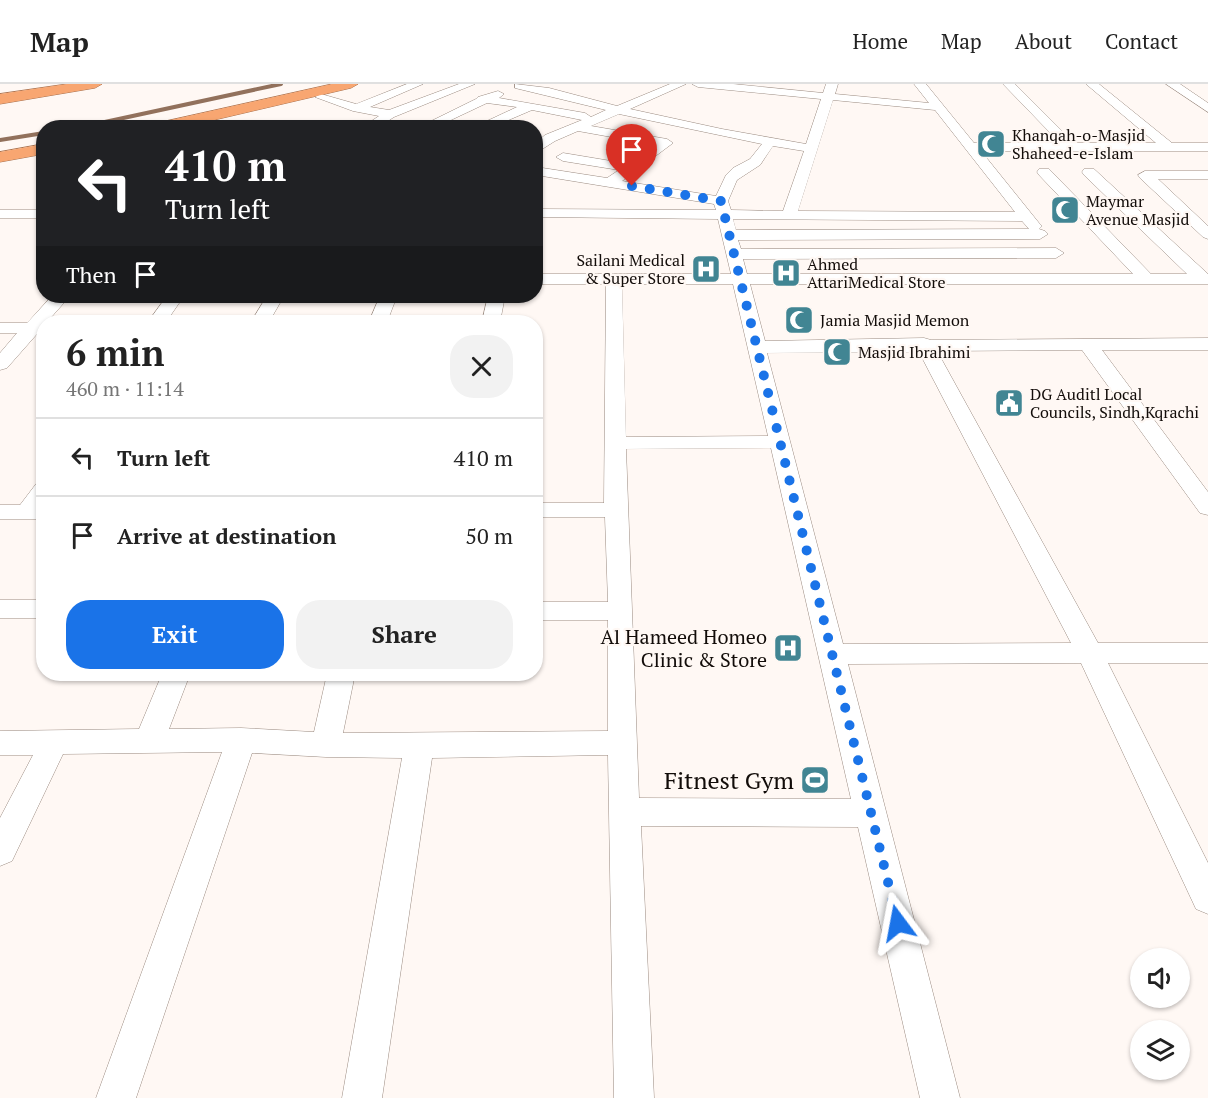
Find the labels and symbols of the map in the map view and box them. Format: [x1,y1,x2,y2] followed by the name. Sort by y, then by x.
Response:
[606,124,657,186] pin
[1012,124,1145,164] place label: Khanqah-o-Masjid Shaheed-e-Islam
[975,128,1007,160] mosque icon: Khanqah-o-Masjid Shaheed-e-Islam
[1086,190,1190,230] place label: Maymar Avenue Masjid
[1049,194,1081,226] mosque icon: Maymar Avenue Masjid
[576,249,685,289] place label: Sailani Medical & Super Store
[690,253,722,285] hospital icon: Sailani Medical & Super Store
[807,253,945,293] place label: Ahmed AttariMedical Store
[770,257,802,289] hospital icon: Ahmed AttariMedical Store
[783,304,815,336] mosque icon: Jamia Masjid Memon
[820,309,970,331] place label: Jamia Masjid Memon
[821,336,853,368] mosque icon: Masjid Ibrahimi
[858,341,971,363] place label: Masjid Ibrahimi
[1030,383,1199,423] place label: DG Auditl Local Councils, Sindh,Kqrachi
[993,387,1025,419] public building icon: DG Auditl Local Councils, Sindh,Kqrachi
[600,623,767,673] place label: Al Hameed Homeo Clinic & Store
[772,632,804,664] hospital icon: Al Hameed Homeo Clinic & Store
[664,764,794,796] place label: Fitnest Gym
[799,764,831,796] sports icon: Fitnest Gym
[866,891,930,955] position arrow

